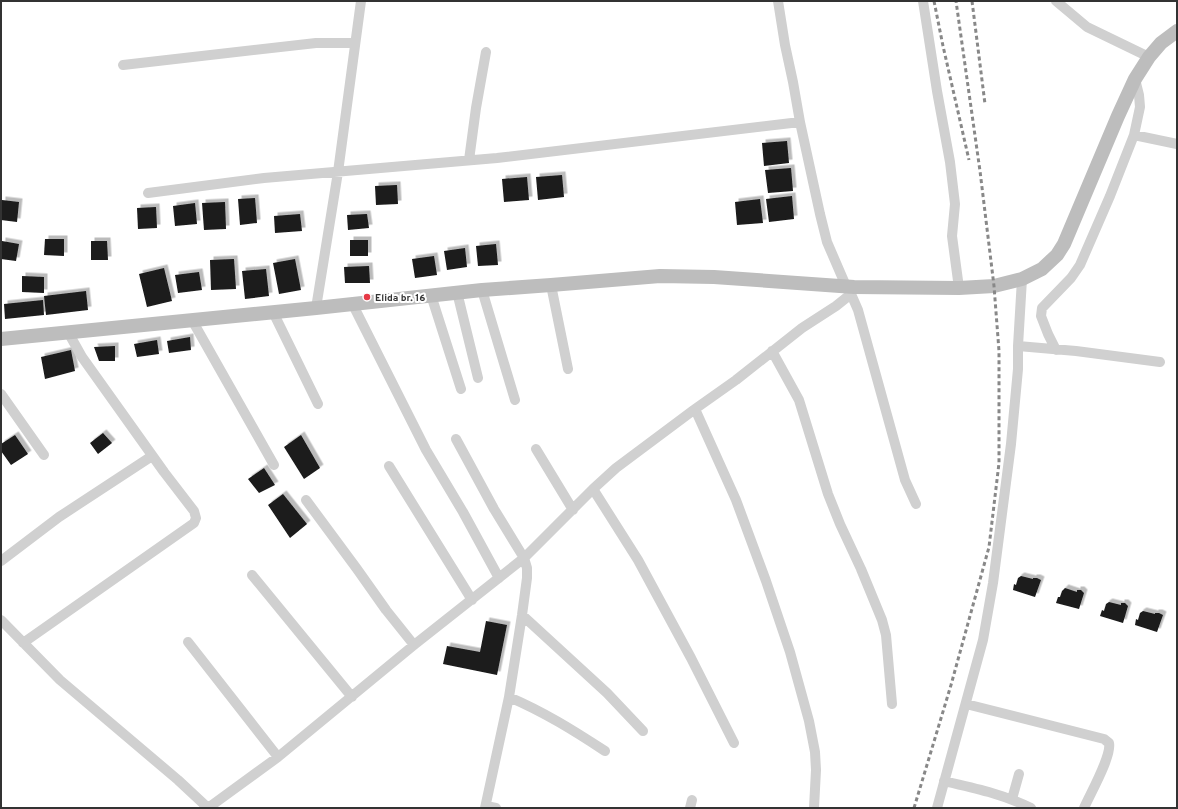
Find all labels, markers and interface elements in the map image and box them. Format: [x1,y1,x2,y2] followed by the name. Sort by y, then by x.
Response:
[362,292,372,302] marker: Elida br. 16
[375,292,425,305] place label: Elida br. 16

